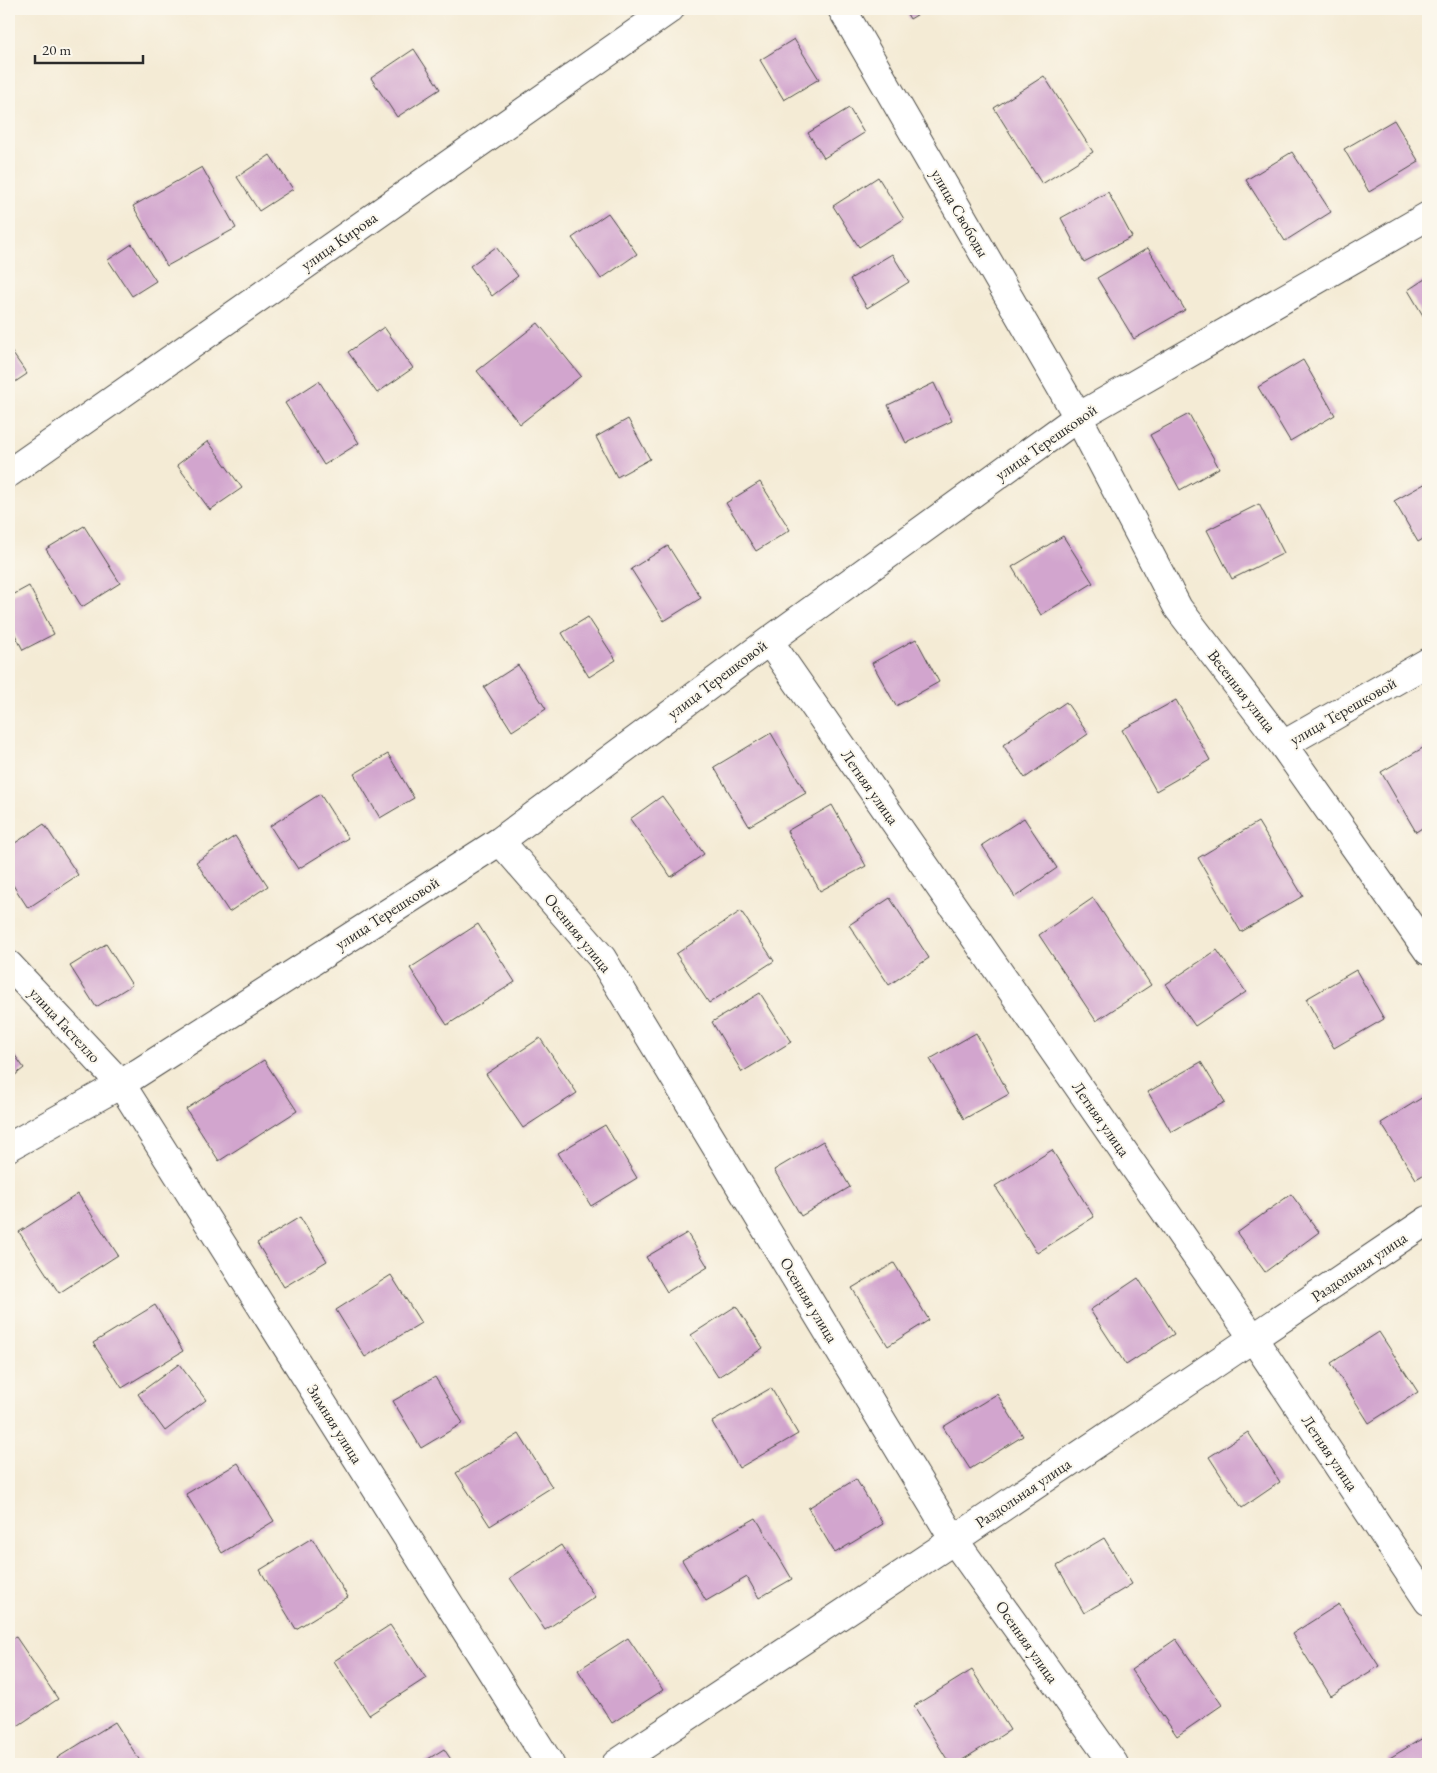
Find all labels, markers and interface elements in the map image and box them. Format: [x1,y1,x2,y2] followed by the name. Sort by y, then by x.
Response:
[35,32,142,64] scale bar
[42,40,71,59] text: 20 m
[926,165,994,261] street label: улица Свободы
[297,207,382,275] street label: улица Кирова
[991,399,1102,485] street label: улица Терешковой
[663,634,772,723] street label: улица Терешковой
[1203,645,1281,737] street label: Весенняя улица
[1286,672,1401,750] street label: улица Терешковой
[836,745,904,829] street label: Летняя улица
[331,871,443,954] street label: улица Терешковой
[540,889,617,977] street label: Осенняя улица
[25,983,105,1067] street label: улица Гастелло
[1067,1077,1135,1161] street label: Летняя улица
[1307,1227,1412,1307] street label: Раздольная улица
[775,1253,843,1347] street label: Осенняя улица
[302,1380,368,1468] street label: Зимняя улица
[1297,1411,1363,1496] street label: Летняя улица
[971,1453,1076,1533] street label: Раздольная улица
[991,1597,1064,1688] street label: Осенняя улица

